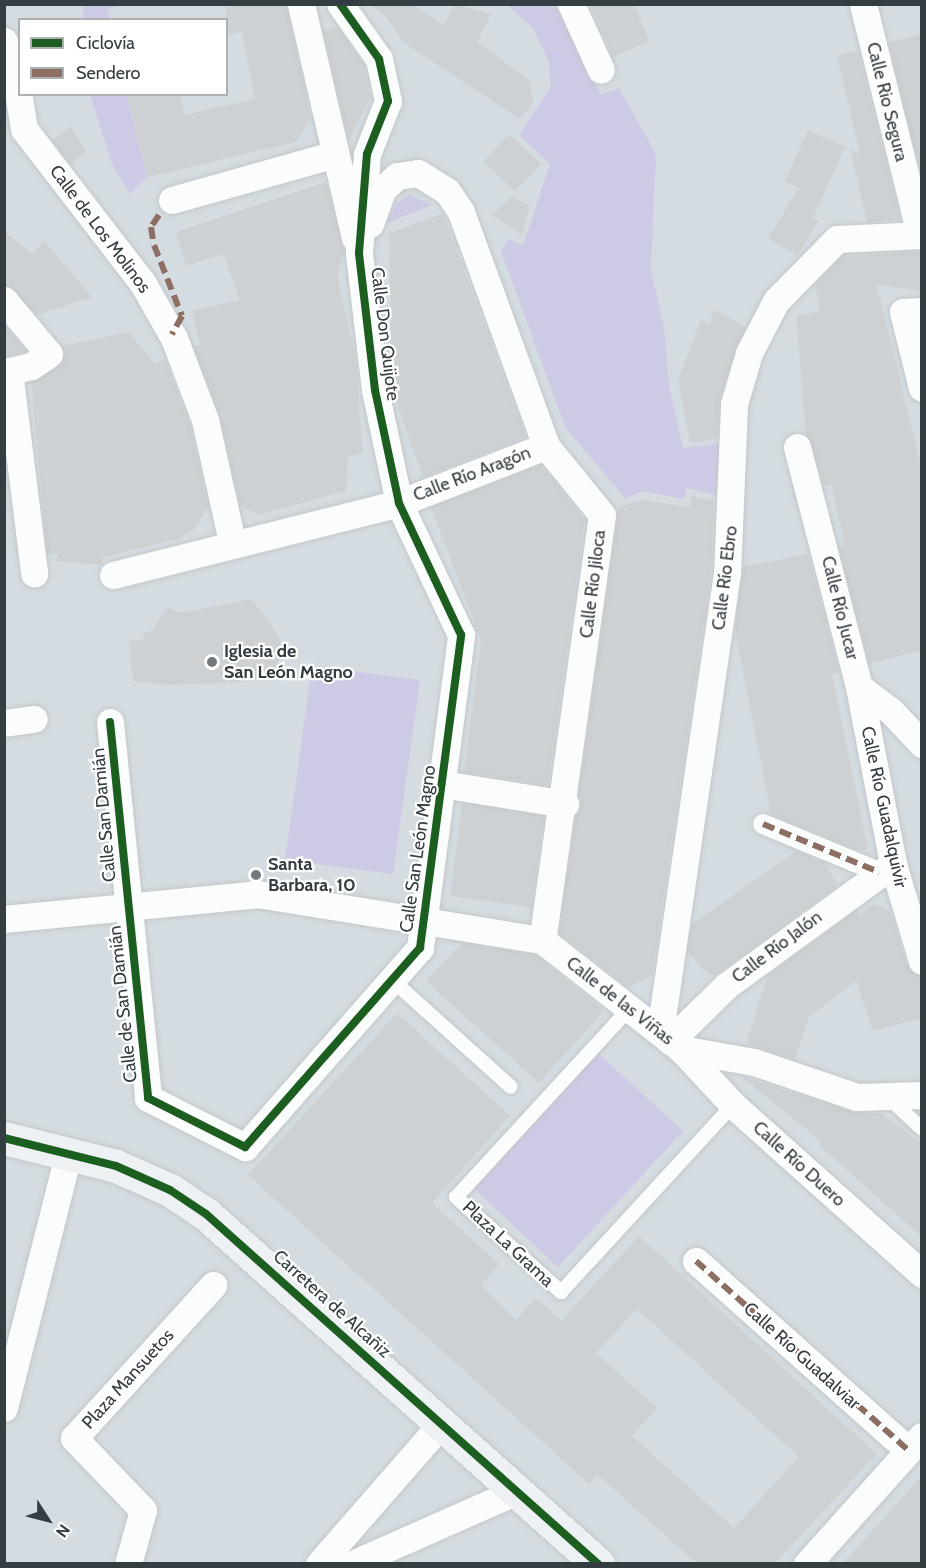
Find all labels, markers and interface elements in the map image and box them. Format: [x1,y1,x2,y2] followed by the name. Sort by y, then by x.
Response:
[18,18,228,96] legend
[76,32,135,54] text: Ciclovía
[862,40,912,164] street label: Calle Rio Segura
[76,62,140,84] text: Sendero
[45,161,155,297] street label: Calle de Los Molinos
[366,266,404,402] street label: Calle Don Quijote
[410,442,534,506] street label: Calle Río Aragón
[708,524,742,632] street label: Calle Río Ebro
[576,529,610,639] street label: Calle Río Jiloca
[817,554,863,662] street label: Calle Río Jucar
[224,641,353,684] place label: Iglesia de San León Magno
[205,655,219,669] marker: Iglesia de San León Magno
[856,724,912,890] street label: Calle Río Guadalquivir
[87,747,121,883] street label: Calle San Damián
[396,764,440,934] street label: Calle San León Magno
[268,854,356,896] place label: Santa Barbara, 10
[249,868,263,882] marker: Santa Barbara, 10
[728,906,826,988] street label: Calle Río Jalón
[104,924,142,1084] street label: Calle de San Damián
[562,952,678,1050] street label: Calle de las Viñas
[748,1117,850,1211] street label: Calle Río Duero
[458,1196,558,1292] street label: Plaza La Grama
[269,1245,395,1363] street label: Carretera de Alcañiz
[739,1298,865,1414] street label: Calle Río Guadalviar
[78,1325,178,1433] street label: Plaza Mansuetos
[18,1490,78,1550] north arrow
[52,1521,74,1541] text: N

